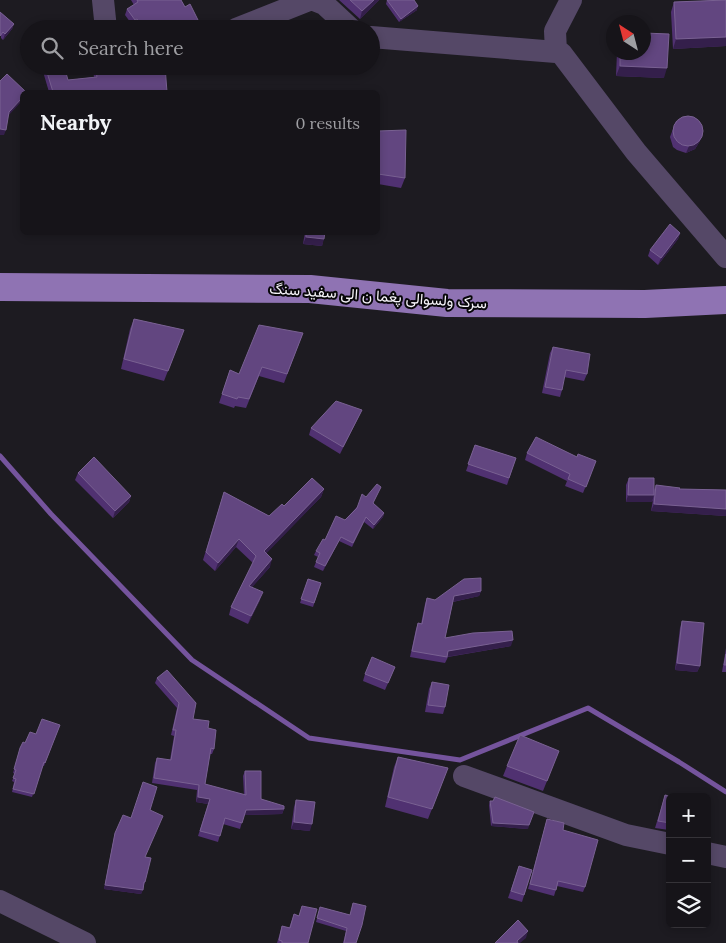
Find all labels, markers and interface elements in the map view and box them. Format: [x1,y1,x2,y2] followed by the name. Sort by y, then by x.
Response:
[606,15,651,60] north arrow
[20,20,380,75] search box
[38,34,66,62] icon: search
[78,36,184,60] text: Search here
[40,109,111,136] text: Nearby
[295,113,360,133] text: 0 results
[269,278,488,314] street label: سرک ولسوالی پغما ن الی سفید سنگ
[666,793,711,928] map controls
[666,793,711,838] button: +
[666,838,711,883] button: −
[666,883,711,928] button: layers

